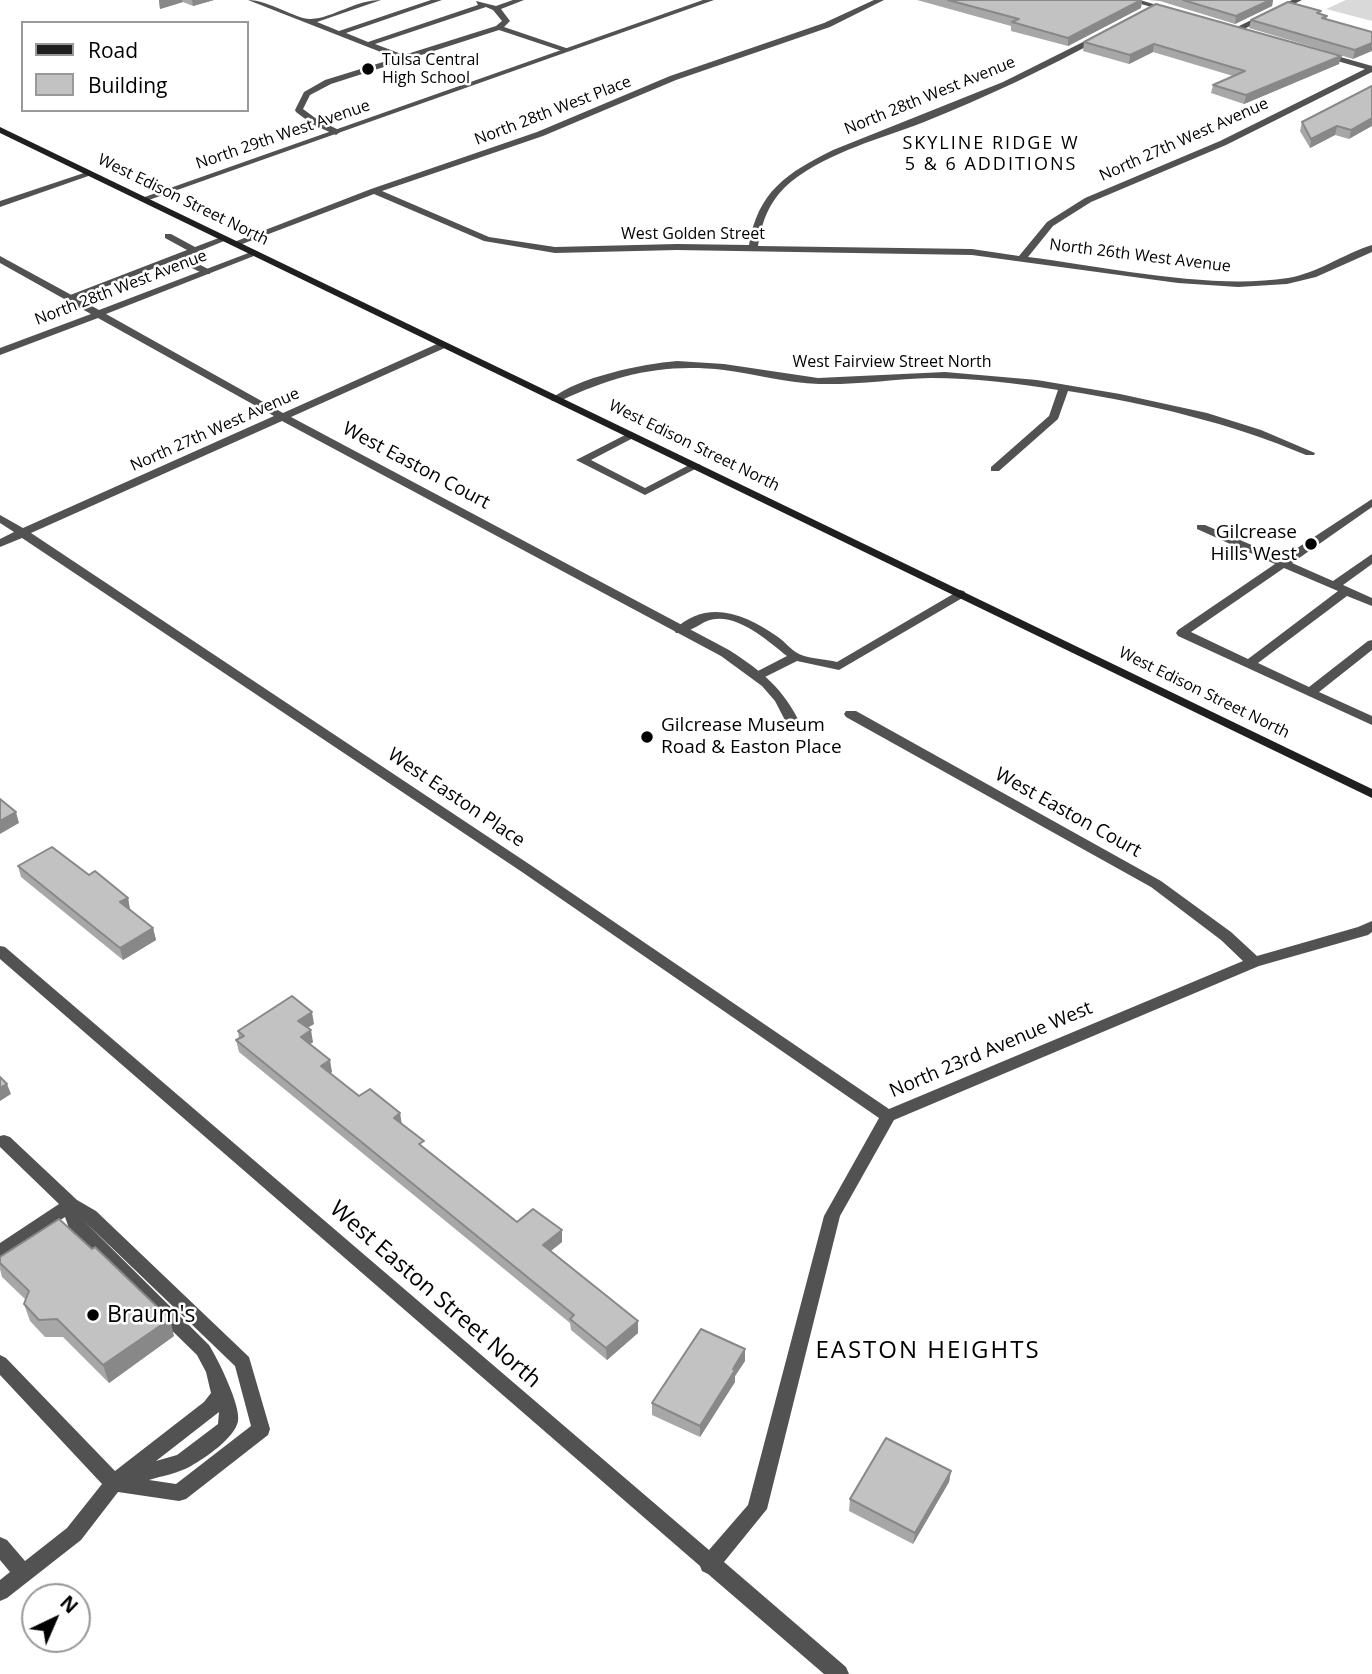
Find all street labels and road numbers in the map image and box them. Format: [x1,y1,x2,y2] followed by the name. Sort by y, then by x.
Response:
[842,53,1018,139] street label: North 28th West Avenue
[472,72,634,150] street label: North 28th West Place
[1097,94,1271,186] street label: North 27th West Avenue
[193,96,373,174] street label: North 29th West Avenue
[94,150,272,250] street label: West Edison Street North
[621,224,765,244] street label: West Golden Street
[1048,235,1232,277] street label: North 26th West Avenue
[32,246,210,330] street label: North 28th West Avenue
[792,352,992,372] street label: West Fairview Street North
[128,384,302,476] street label: North 27th West Avenue
[605,396,783,496] street label: West Edison Street North
[338,418,494,514] street label: West Easton Court
[1115,643,1293,743] street label: West Edison Street North
[383,744,529,852] street label: West Easton Place
[991,763,1145,863] street label: West Easton Court
[886,997,1096,1103] street label: North 23rd Avenue West
[324,1196,546,1394] street label: West Easton Street North

